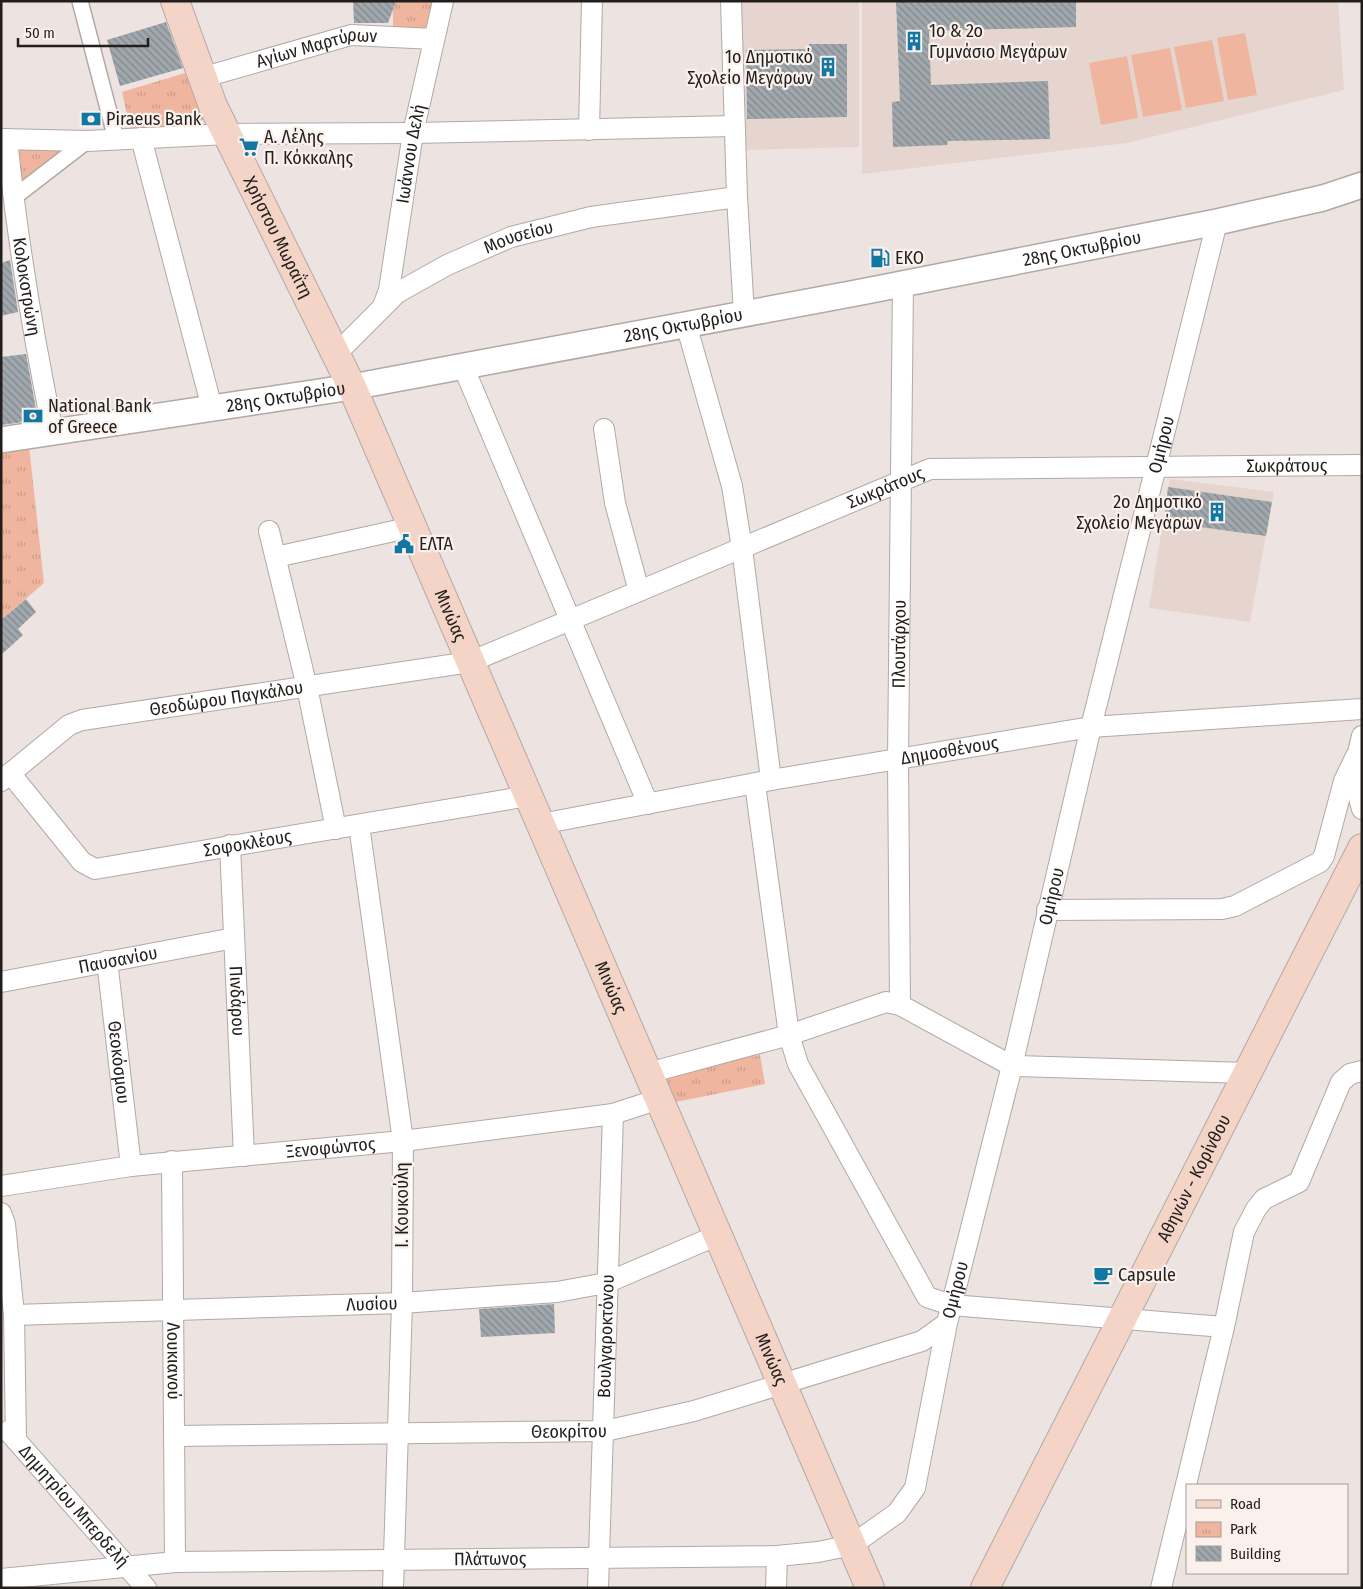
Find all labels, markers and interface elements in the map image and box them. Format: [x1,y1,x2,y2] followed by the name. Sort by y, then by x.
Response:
[18,15,148,47] scale bar
[929,20,1067,63] place label: 1ο & 2ο Γυμνάσιο Μεγάρων
[25,24,55,42] text: 50 m
[254,24,378,73] street label: Αγίων Μαρτύρων
[903,30,925,52] building icon: 1ο & 2ο Γυμνάσιο Μεγάρων
[687,46,813,89] place label: 1ο Δημοτικό Σχολείο Μεγάρων
[817,56,839,78] building icon: 1ο Δημοτικό Σχολείο Μεγάρων
[391,102,430,205] street label: Ιωάννου Δελή
[80,108,102,130] bank icon: Piraeus Bank
[106,108,202,130] place label: Piraeus Bank
[264,126,354,169] place label: Α. Λέλης Π. Κόκκαλης
[238,136,260,158] supermarket icon: Α. Λέλης Π. Κόκκαλης
[238,172,317,302] street label: Χρήστου Μωραΐτη
[480,216,556,259] street label: Μουσείου
[1021,226,1143,271] street label: 28ης Οκτωβρίου
[8,236,45,338] street label: Κολοκοτρώνη
[869,247,891,269] fuel station icon: EKO
[895,247,924,269] place label: EKO
[622,303,744,347] street label: 28ης Οκτωβρίου
[225,377,347,417] street label: 28ης Οκτωβρίου
[48,395,152,438] place label: National Bank of Greece
[22,405,44,427] bank icon: National Bank of Greece
[1144,414,1179,476] street label: Ομήρου
[1246,454,1328,477] street label: Σωκράτους
[844,462,927,513] street label: Σωκράτους
[1076,491,1202,534] place label: 2ο Δημοτικό Σχολείο Μεγάρων
[1206,501,1228,523] building icon: 2ο Δημοτικό Σχολείο Μεγάρων
[393,533,415,555] public building icon: ΕΛΤΑ
[419,533,453,555] place label: ΕΛΤΑ
[430,586,472,645] street label: Μινώας
[888,600,911,689] street label: Πλουτάρχου
[148,676,305,721] street label: Θεοδώρου Παγκάλου
[899,731,1000,769] street label: Δημοσθένους
[202,825,294,861] street label: Σοφοκλέους
[1034,865,1069,927] street label: Ομήρου
[77,942,159,978] street label: Παυσανίου
[590,958,632,1017] street label: Μινώας
[224,965,250,1036] street label: Πινδάρου
[103,1020,135,1105] street label: Θεοκόσμου
[1152,1111,1235,1245] street label: Αθηνών - Κορίνθου
[285,1133,377,1163] street label: Ξενοφώντος
[391,1162,413,1248] street label: Ι. Κουκούλη
[938,1259,973,1321] street label: Ομήρου
[1092,1264,1114,1286] cafe icon: Capsule
[1118,1264,1176,1286] place label: Capsule
[593,1274,619,1398] street label: Βουλγαροκτόνου
[346,1292,398,1316] street label: Λυσίου
[162,1322,185,1400] street label: Λουκιανού
[750,1330,792,1389] street label: Μινώας
[531,1420,607,1443] street label: Θεοκρίτου
[14,1440,134,1572] street label: Δημητρίου Μπερδελή
[1186,1484,1348,1574] legend
[1230,1495,1261,1513] text: Road
[1230,1520,1257,1538] text: Park
[1230,1545,1281,1563] text: Building
[454,1547,527,1570] street label: Πλάτωνος

